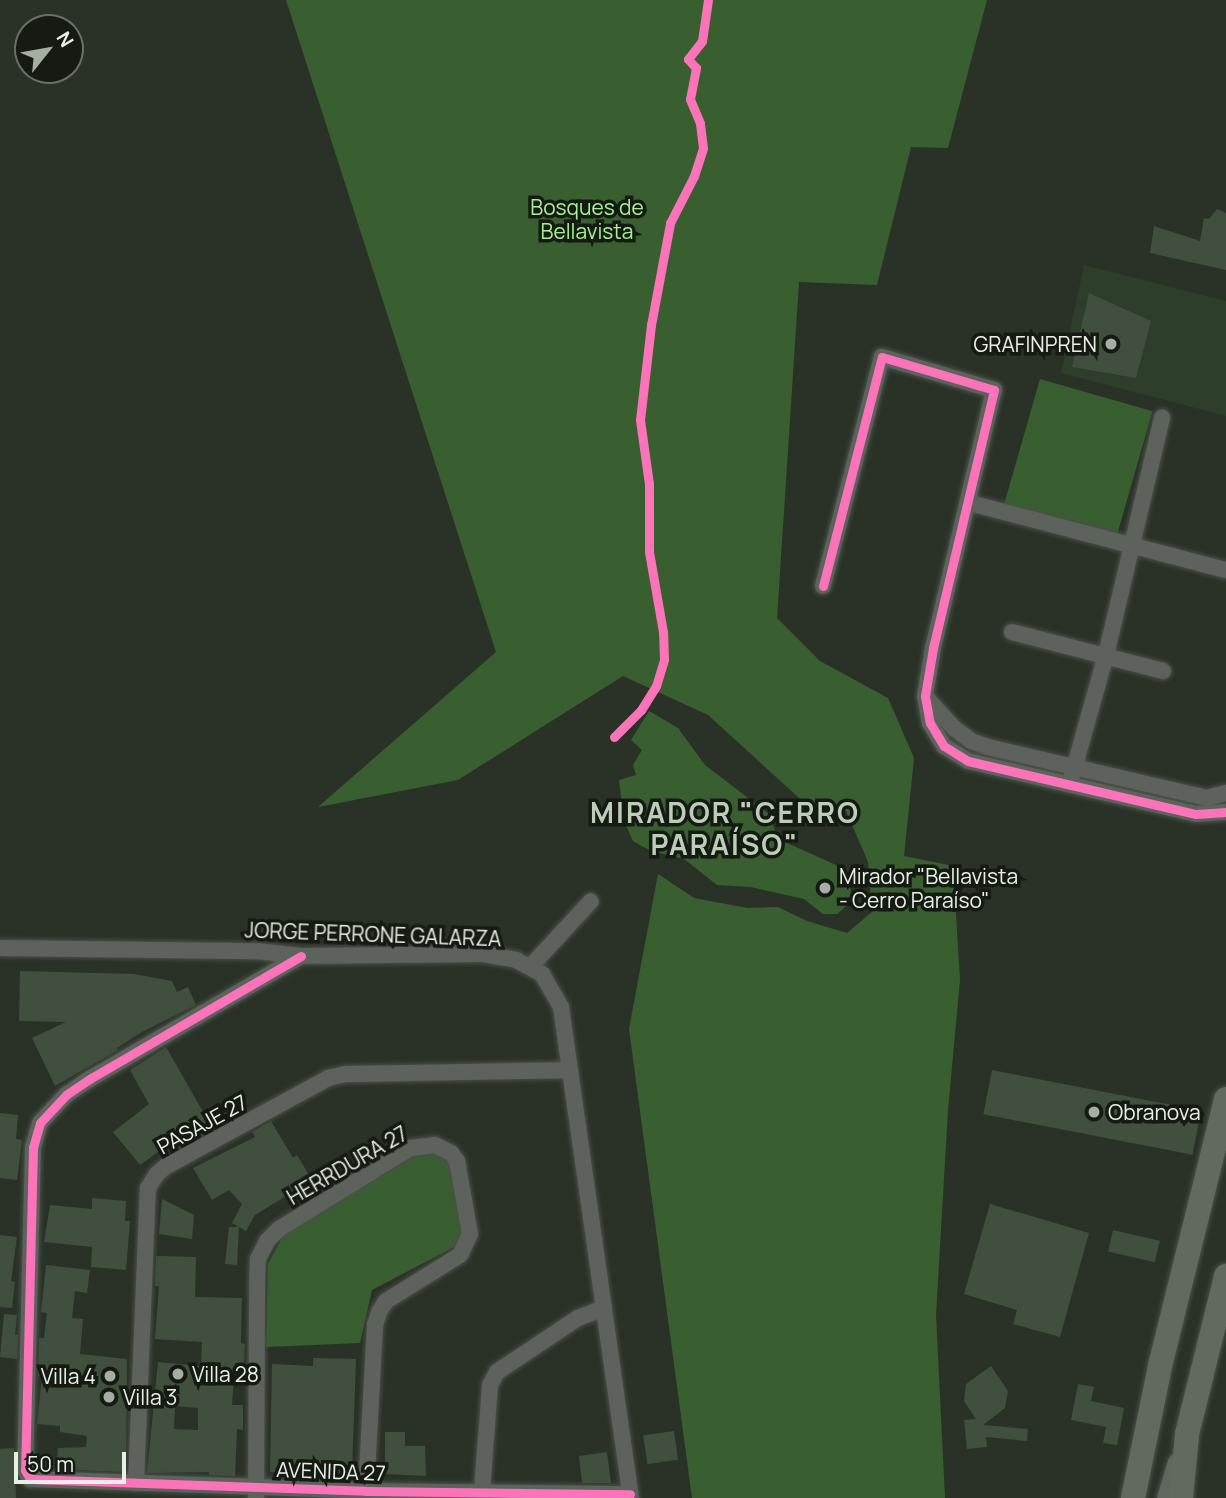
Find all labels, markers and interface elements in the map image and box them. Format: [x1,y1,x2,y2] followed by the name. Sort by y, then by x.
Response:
[14,14,84,84] north arrow
[51,27,80,52] text: N
[530,194,644,244] park label: Bosques de Bellavista
[974,331,1097,357] place label: GRAFINPREN
[1103,336,1119,352] marker: GRAFINPREN
[592,795,858,861] district label: MIRADOR "CERRO PARAÍSO"
[839,863,1018,913] place label: Mirador "Bellavista - Cerro Paraíso"
[817,880,833,896] marker: Mirador "Bellavista - Cerro Paraíso"
[244,917,502,951] street label: JORGE PERRONE GALARZA
[153,1089,251,1159] street label: PASAJE 27
[1108,1099,1201,1125] place label: Obranova
[1086,1104,1102,1120] marker: Obranova
[282,1120,412,1210] street label: HERRDURA 27
[192,1361,259,1387] place label: Villa 28
[41,1363,96,1389] place label: Villa 4
[170,1366,186,1382] marker: Villa 28
[102,1368,118,1384] marker: Villa 4
[123,1384,177,1410] place label: Villa 3
[101,1389,117,1405] marker: Villa 3
[18,1438,130,1482] scale bar
[27,1450,74,1478] text: 50 m
[276,1456,386,1486] street label: AVENIDA 27

